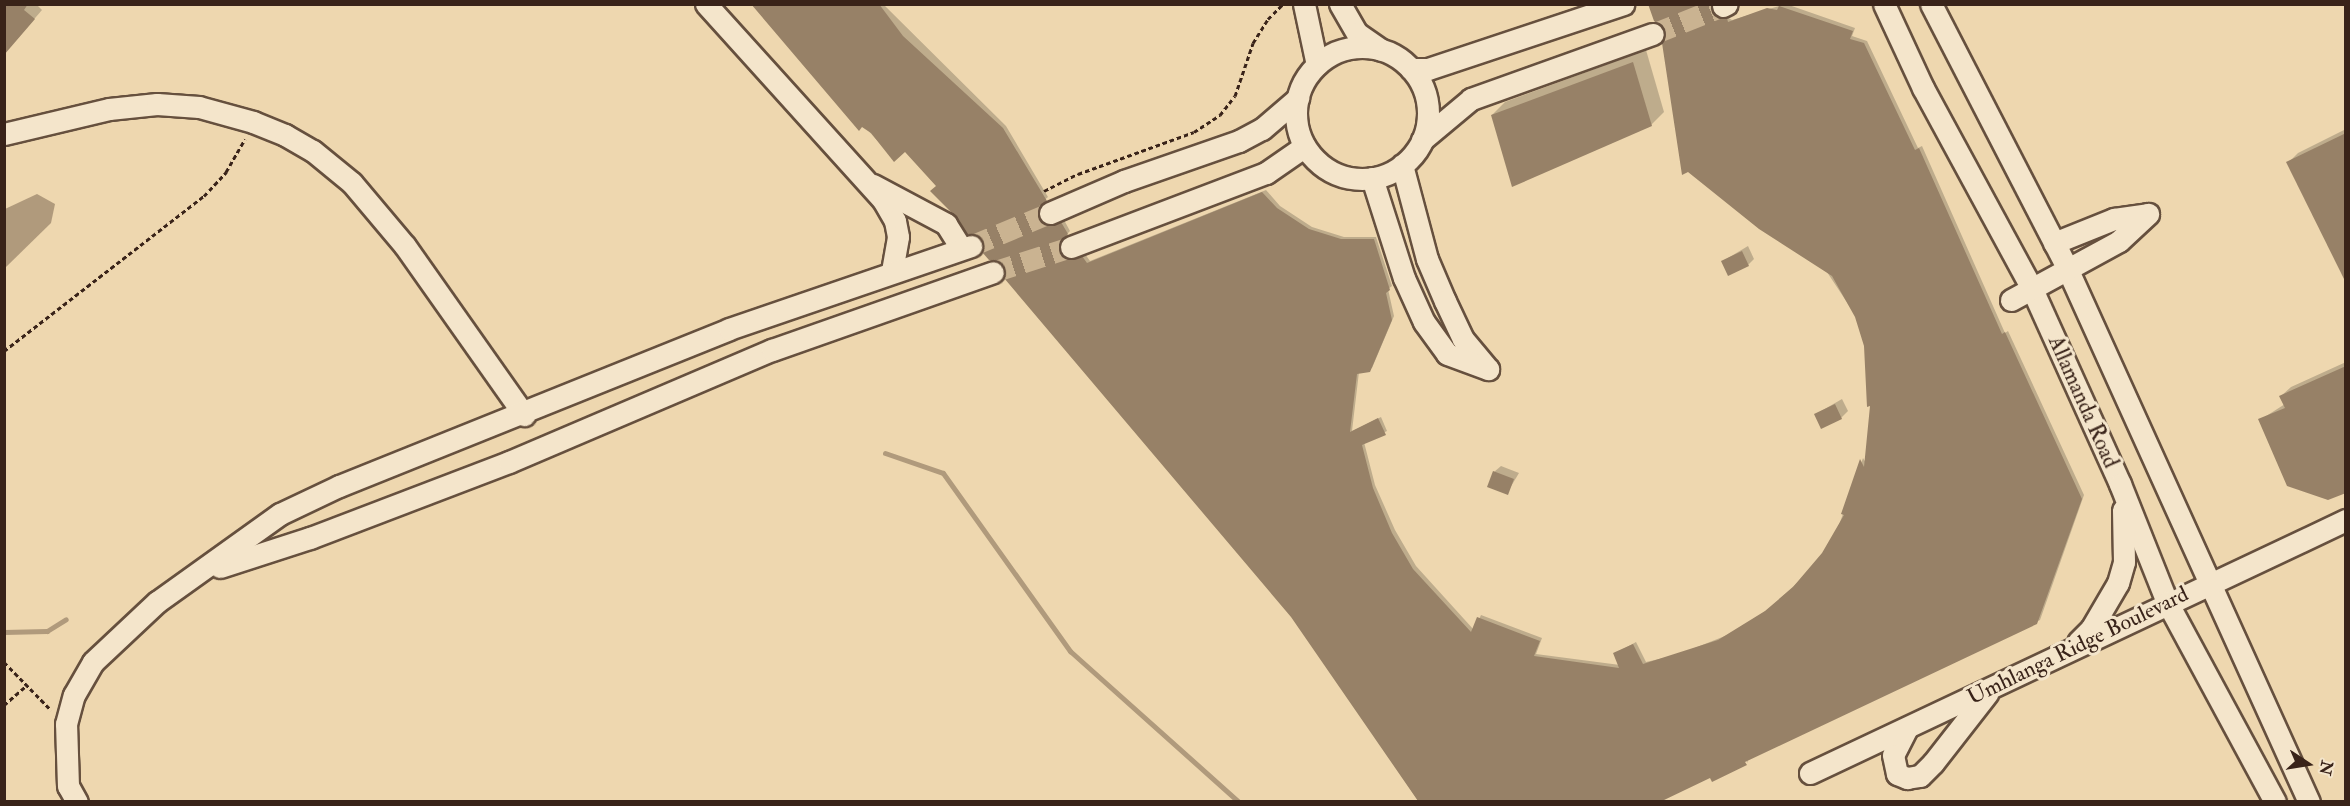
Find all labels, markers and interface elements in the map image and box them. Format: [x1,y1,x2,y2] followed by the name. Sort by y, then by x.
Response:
[2042,332,2124,472] street label: Allamanda Road
[1963,581,2193,711] street label: Umhlanga Ridge Boulevard
[2278,734,2338,794] north arrow
[2314,759,2337,777] text: N

